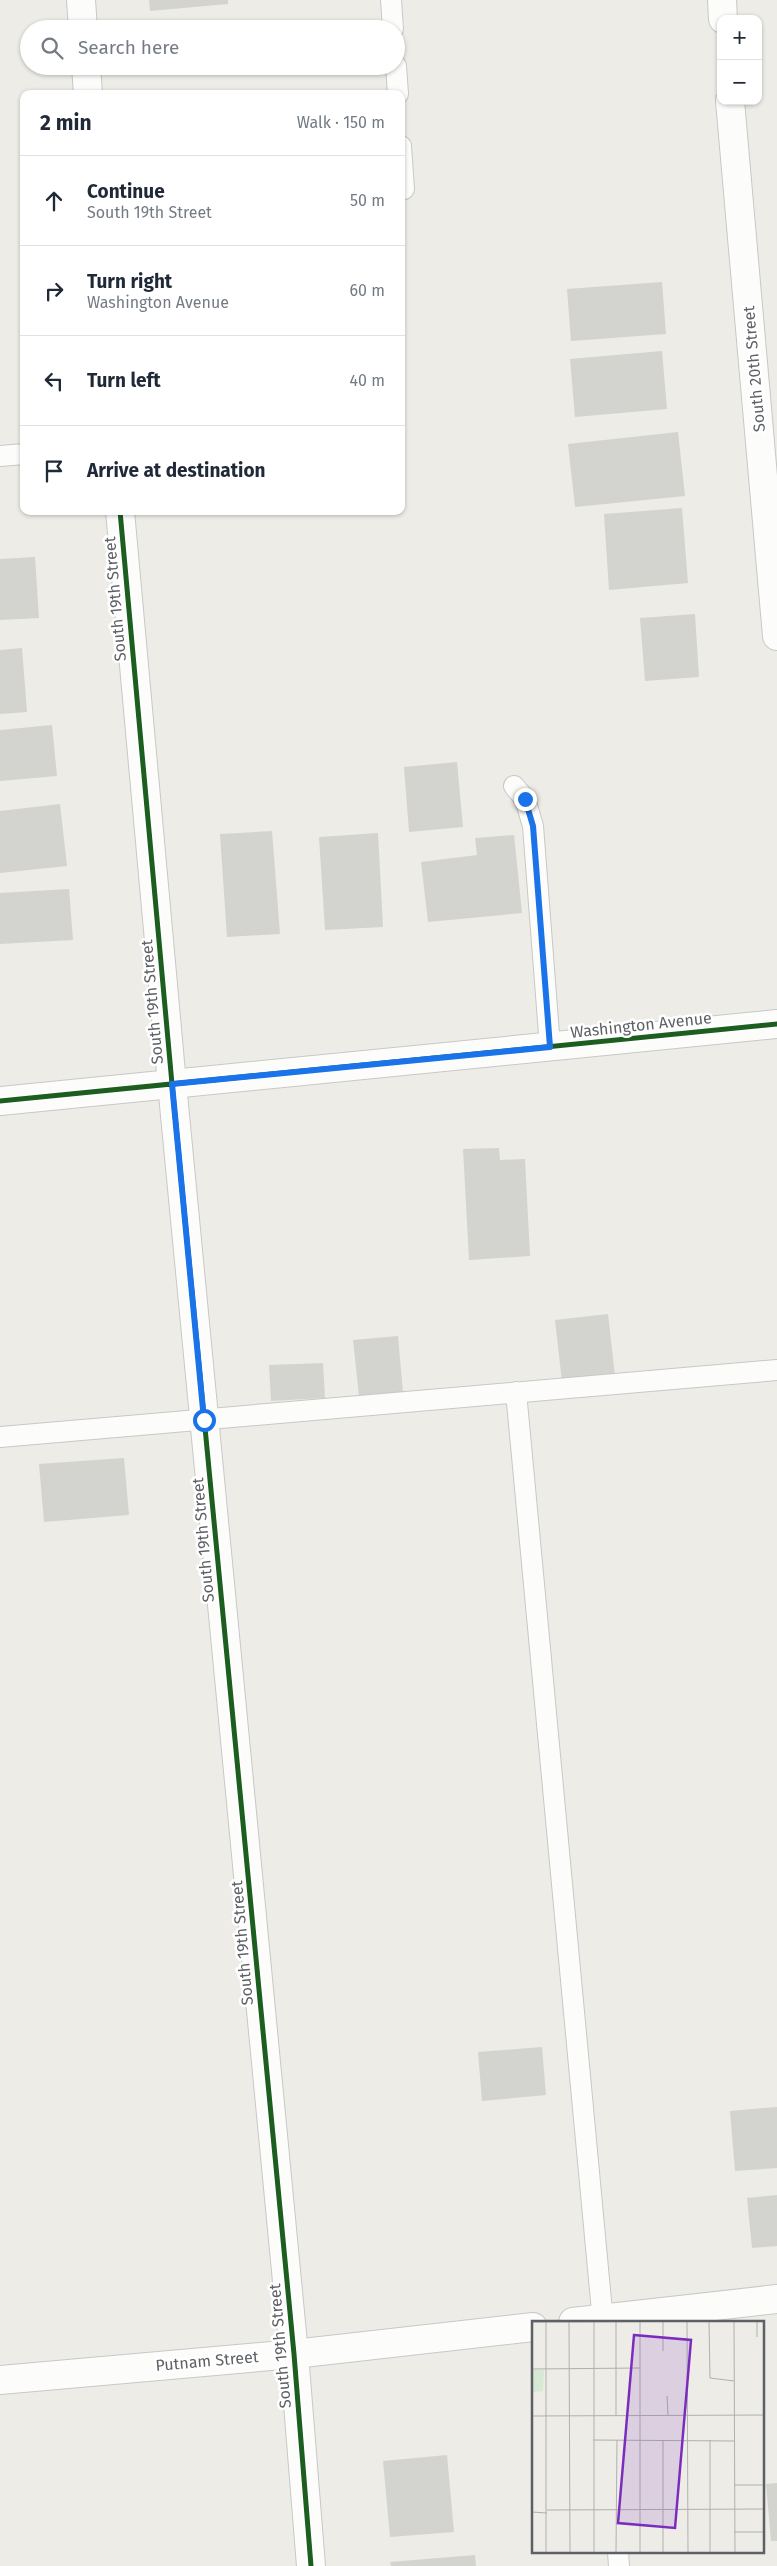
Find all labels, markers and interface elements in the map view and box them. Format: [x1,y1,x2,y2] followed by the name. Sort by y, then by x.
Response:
[717,15,762,105] map controls
[717,15,762,60] button: +
[20,20,405,75] search box
[38,34,66,62] icon: search
[78,36,179,59] text: Search here
[717,60,762,105] button: −
[40,110,92,136] text: 2 min
[297,113,385,132] text: Walk · 150 m
[87,180,165,203] text: Continue
[40,187,68,215] icon: ahead
[350,191,385,210] text: 50 m
[87,203,212,222] text: South 19th Street
[87,270,172,293] text: Turn right
[40,277,68,305] icon: right
[350,281,385,300] text: 60 m
[87,293,229,312] text: Washington Avenue
[739,305,769,433] street label: South 20th Street
[40,367,68,395] icon: left
[87,369,161,392] text: Turn left
[350,371,385,390] text: 40 m
[40,457,68,485] icon: arrive
[87,459,266,482] text: Arrive at destination
[100,536,130,662] street label: South 19th Street
[514,788,537,811] route end
[137,939,167,1065] street label: South 19th Street
[569,1008,713,1042] street label: Washington Avenue
[193,1409,216,1432] route start
[188,1477,218,1603] street label: South 19th Street
[227,1880,257,2006] street label: South 19th Street
[265,2283,295,2409] street label: South 19th Street
[532,2321,764,2554] inset map
[155,2347,260,2375] street label: Putnam Street

